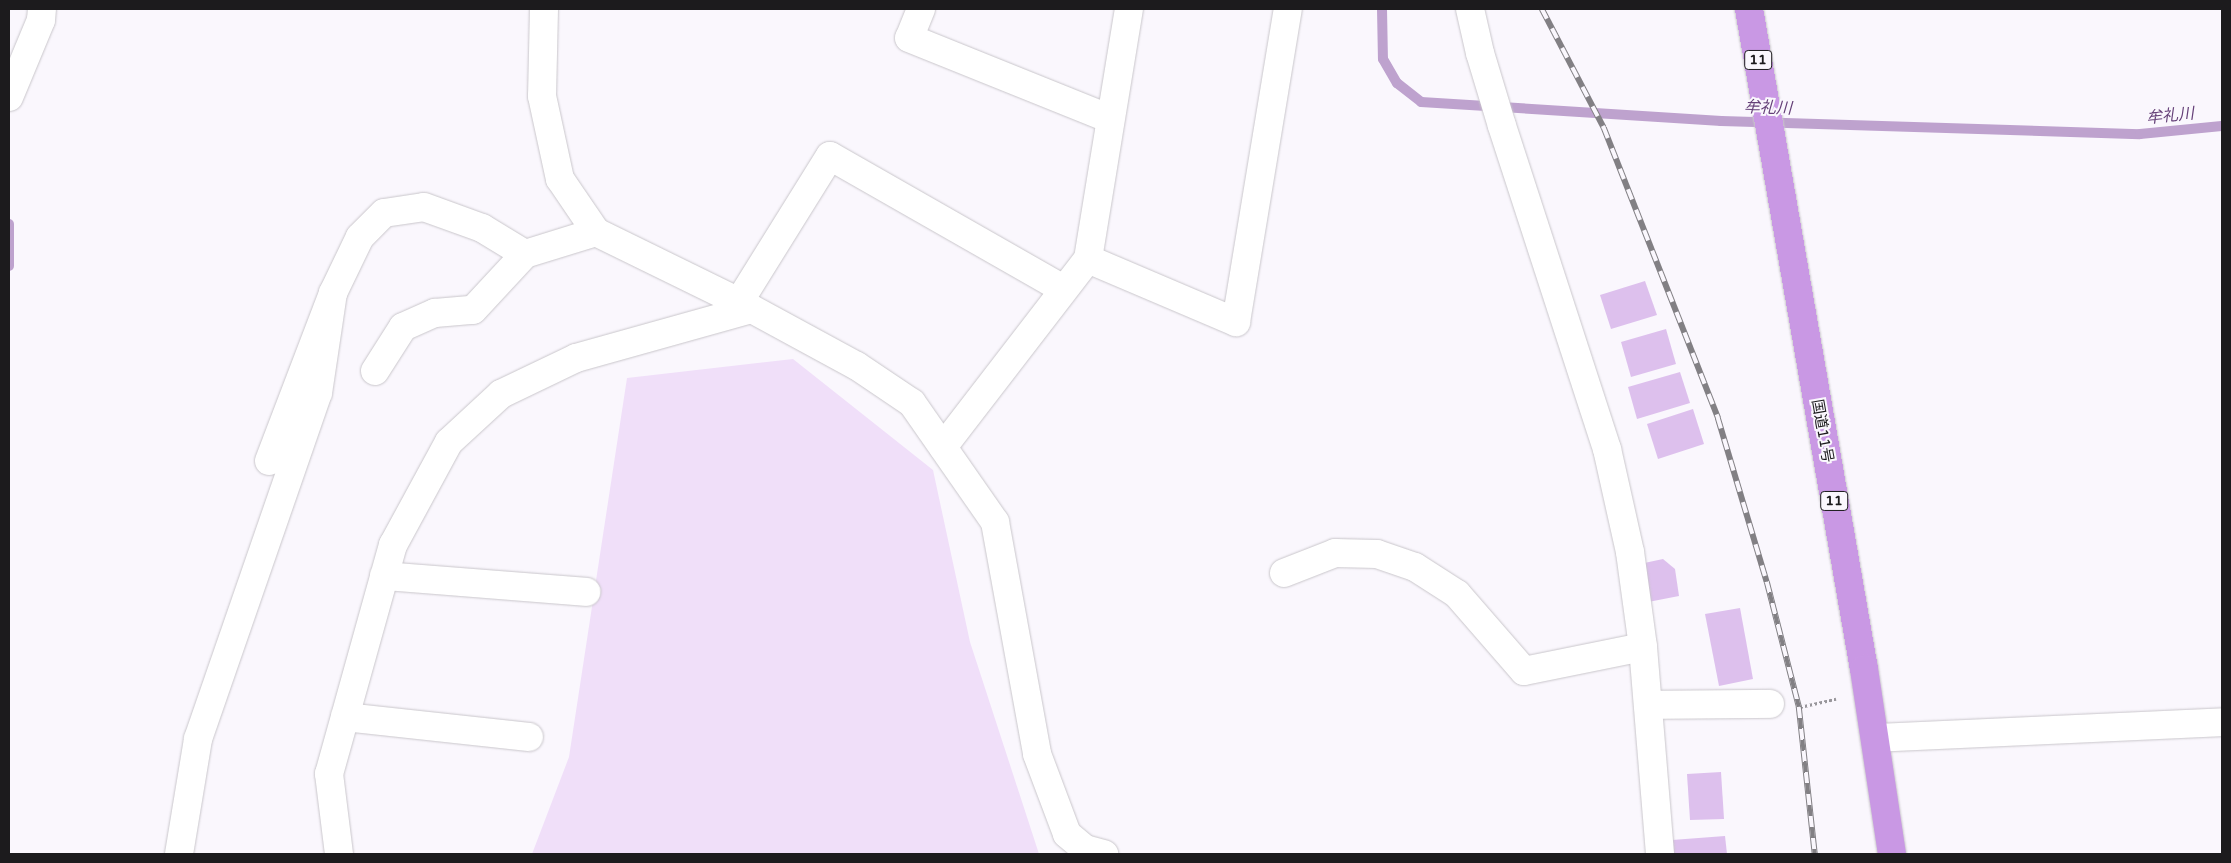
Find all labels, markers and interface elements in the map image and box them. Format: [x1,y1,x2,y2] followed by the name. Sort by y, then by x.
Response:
[1743,48,1773,72] road number: 11
[1744,98,1792,118] water label: 牟礼川
[2145,104,2195,128] water label: 牟礼川
[1808,398,1836,464] street label: 国道11号
[1819,490,1849,512] road number: 11

